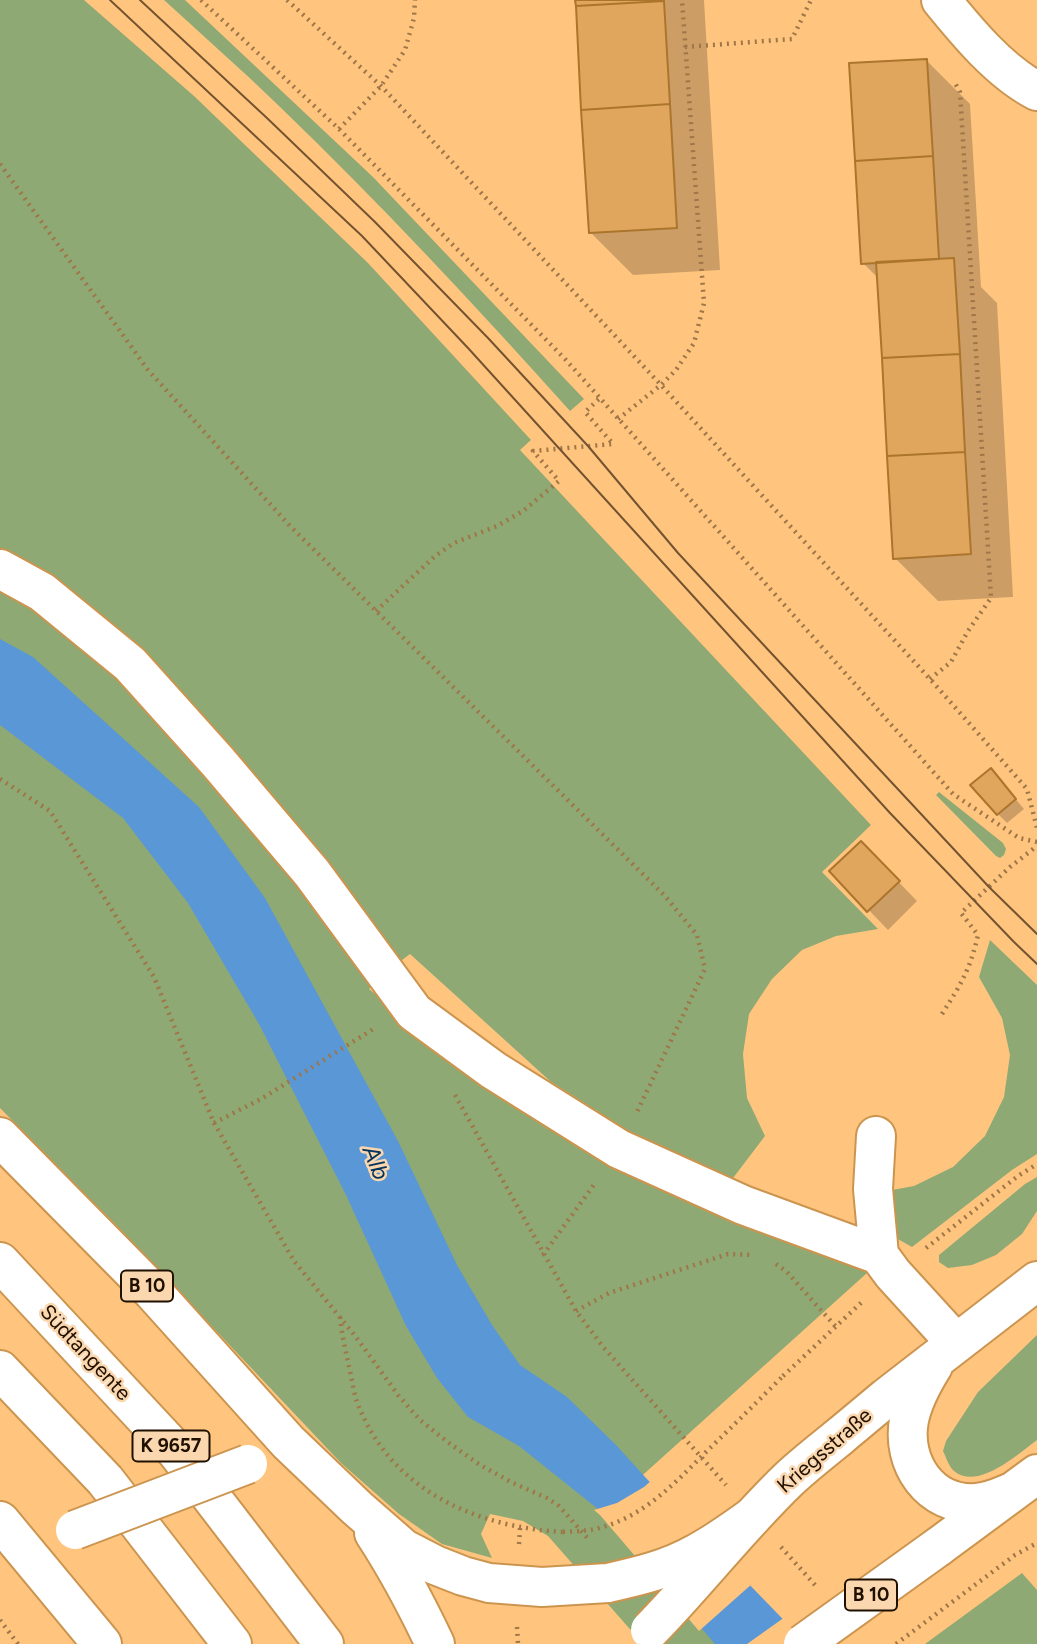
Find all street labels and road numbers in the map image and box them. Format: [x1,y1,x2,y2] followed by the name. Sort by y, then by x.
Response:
[121,1270,173,1302] road number: B 10
[34,1300,136,1406] street label: Südtangente
[773,1403,877,1499] street label: Kriegsstraße
[132,1430,210,1462] road number: K 9657
[845,1580,897,1610] road number: B 10

